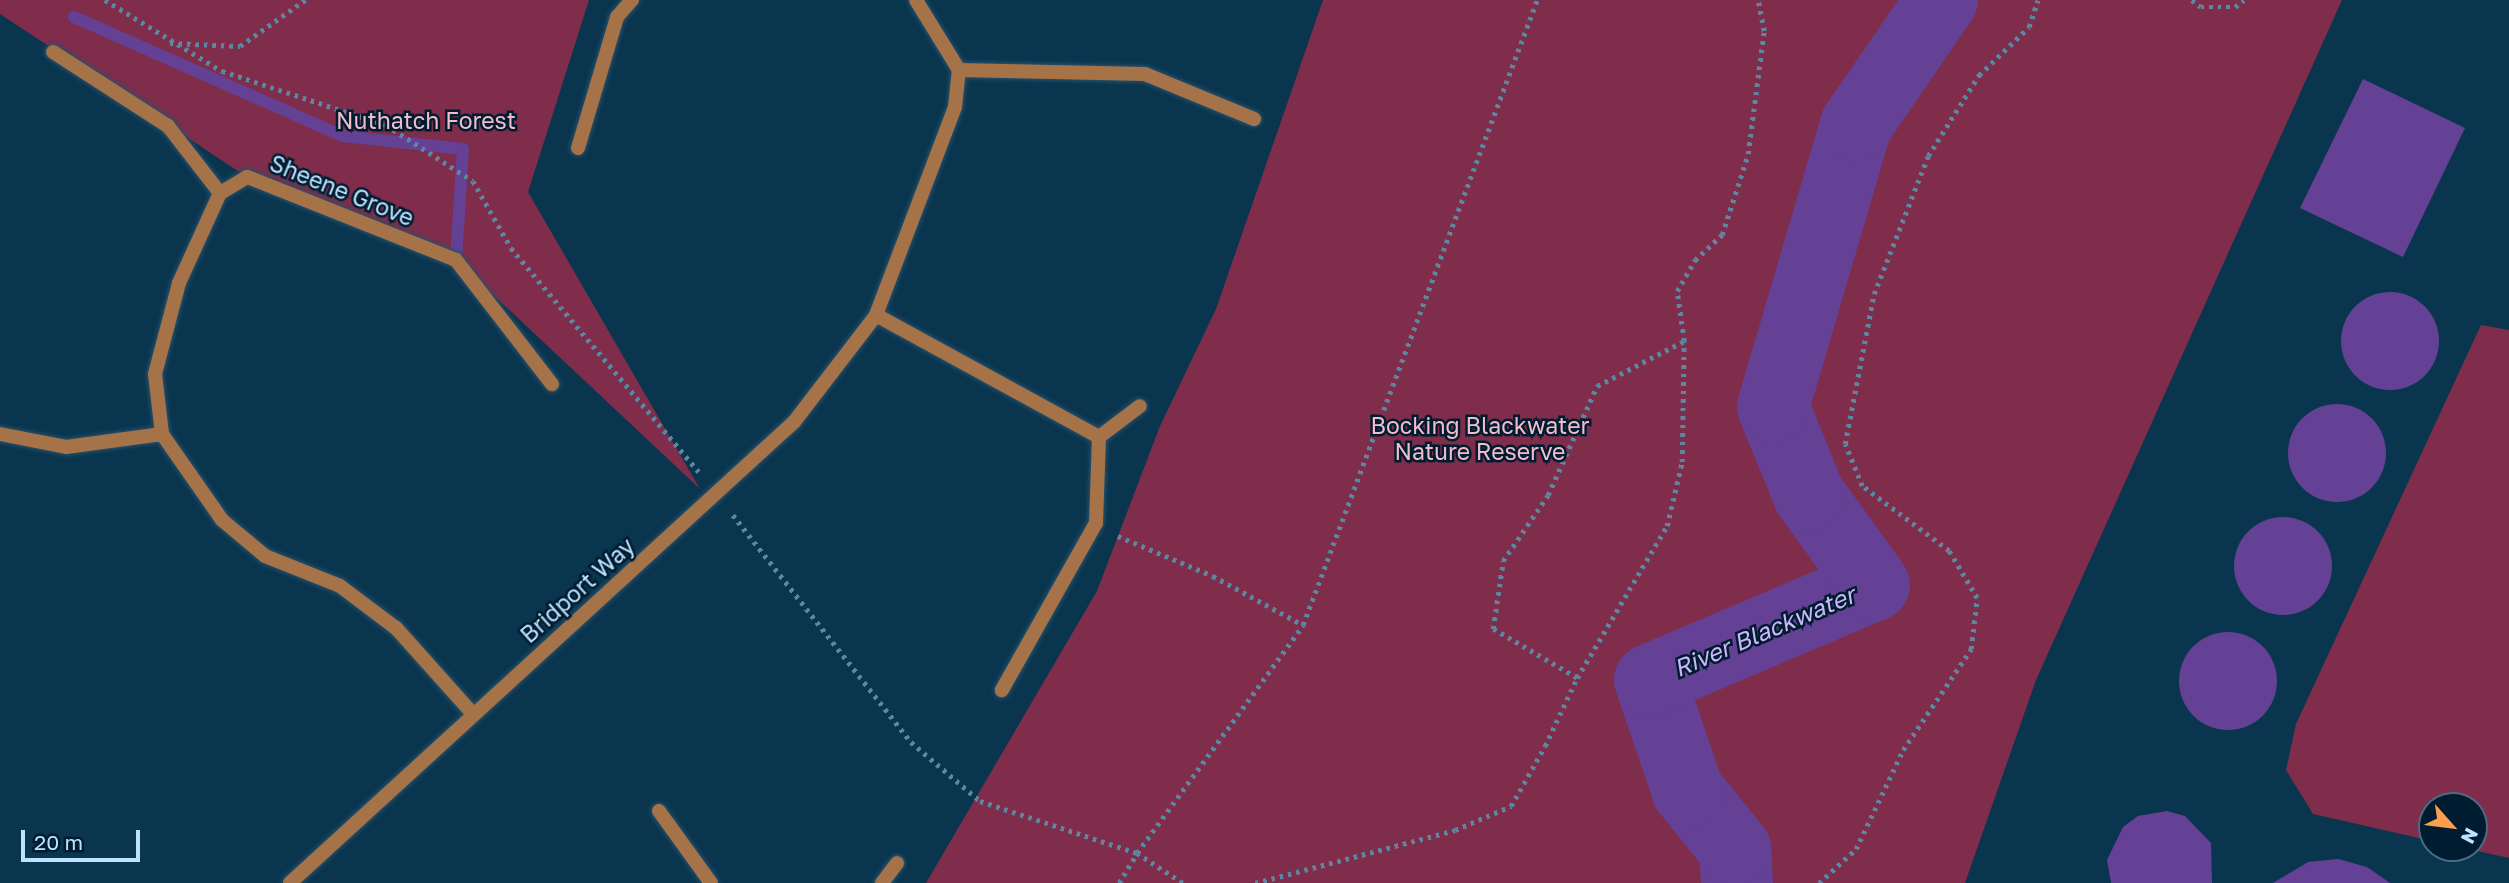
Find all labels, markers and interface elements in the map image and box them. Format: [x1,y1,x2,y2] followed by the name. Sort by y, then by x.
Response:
[336,106,516,134] park label: Nuthatch Forest
[266,149,418,231] street label: Sheene Grove
[1371,411,1589,465] park label: Bocking Blackwater Nature Reserve
[514,532,640,648] street label: Bridport Way
[1669,580,1859,682] water label: River Blackwater
[2418,792,2488,862] north arrow
[24,816,144,860] scale bar
[2457,824,2484,848] text: N
[34,829,83,855] text: 20 m

